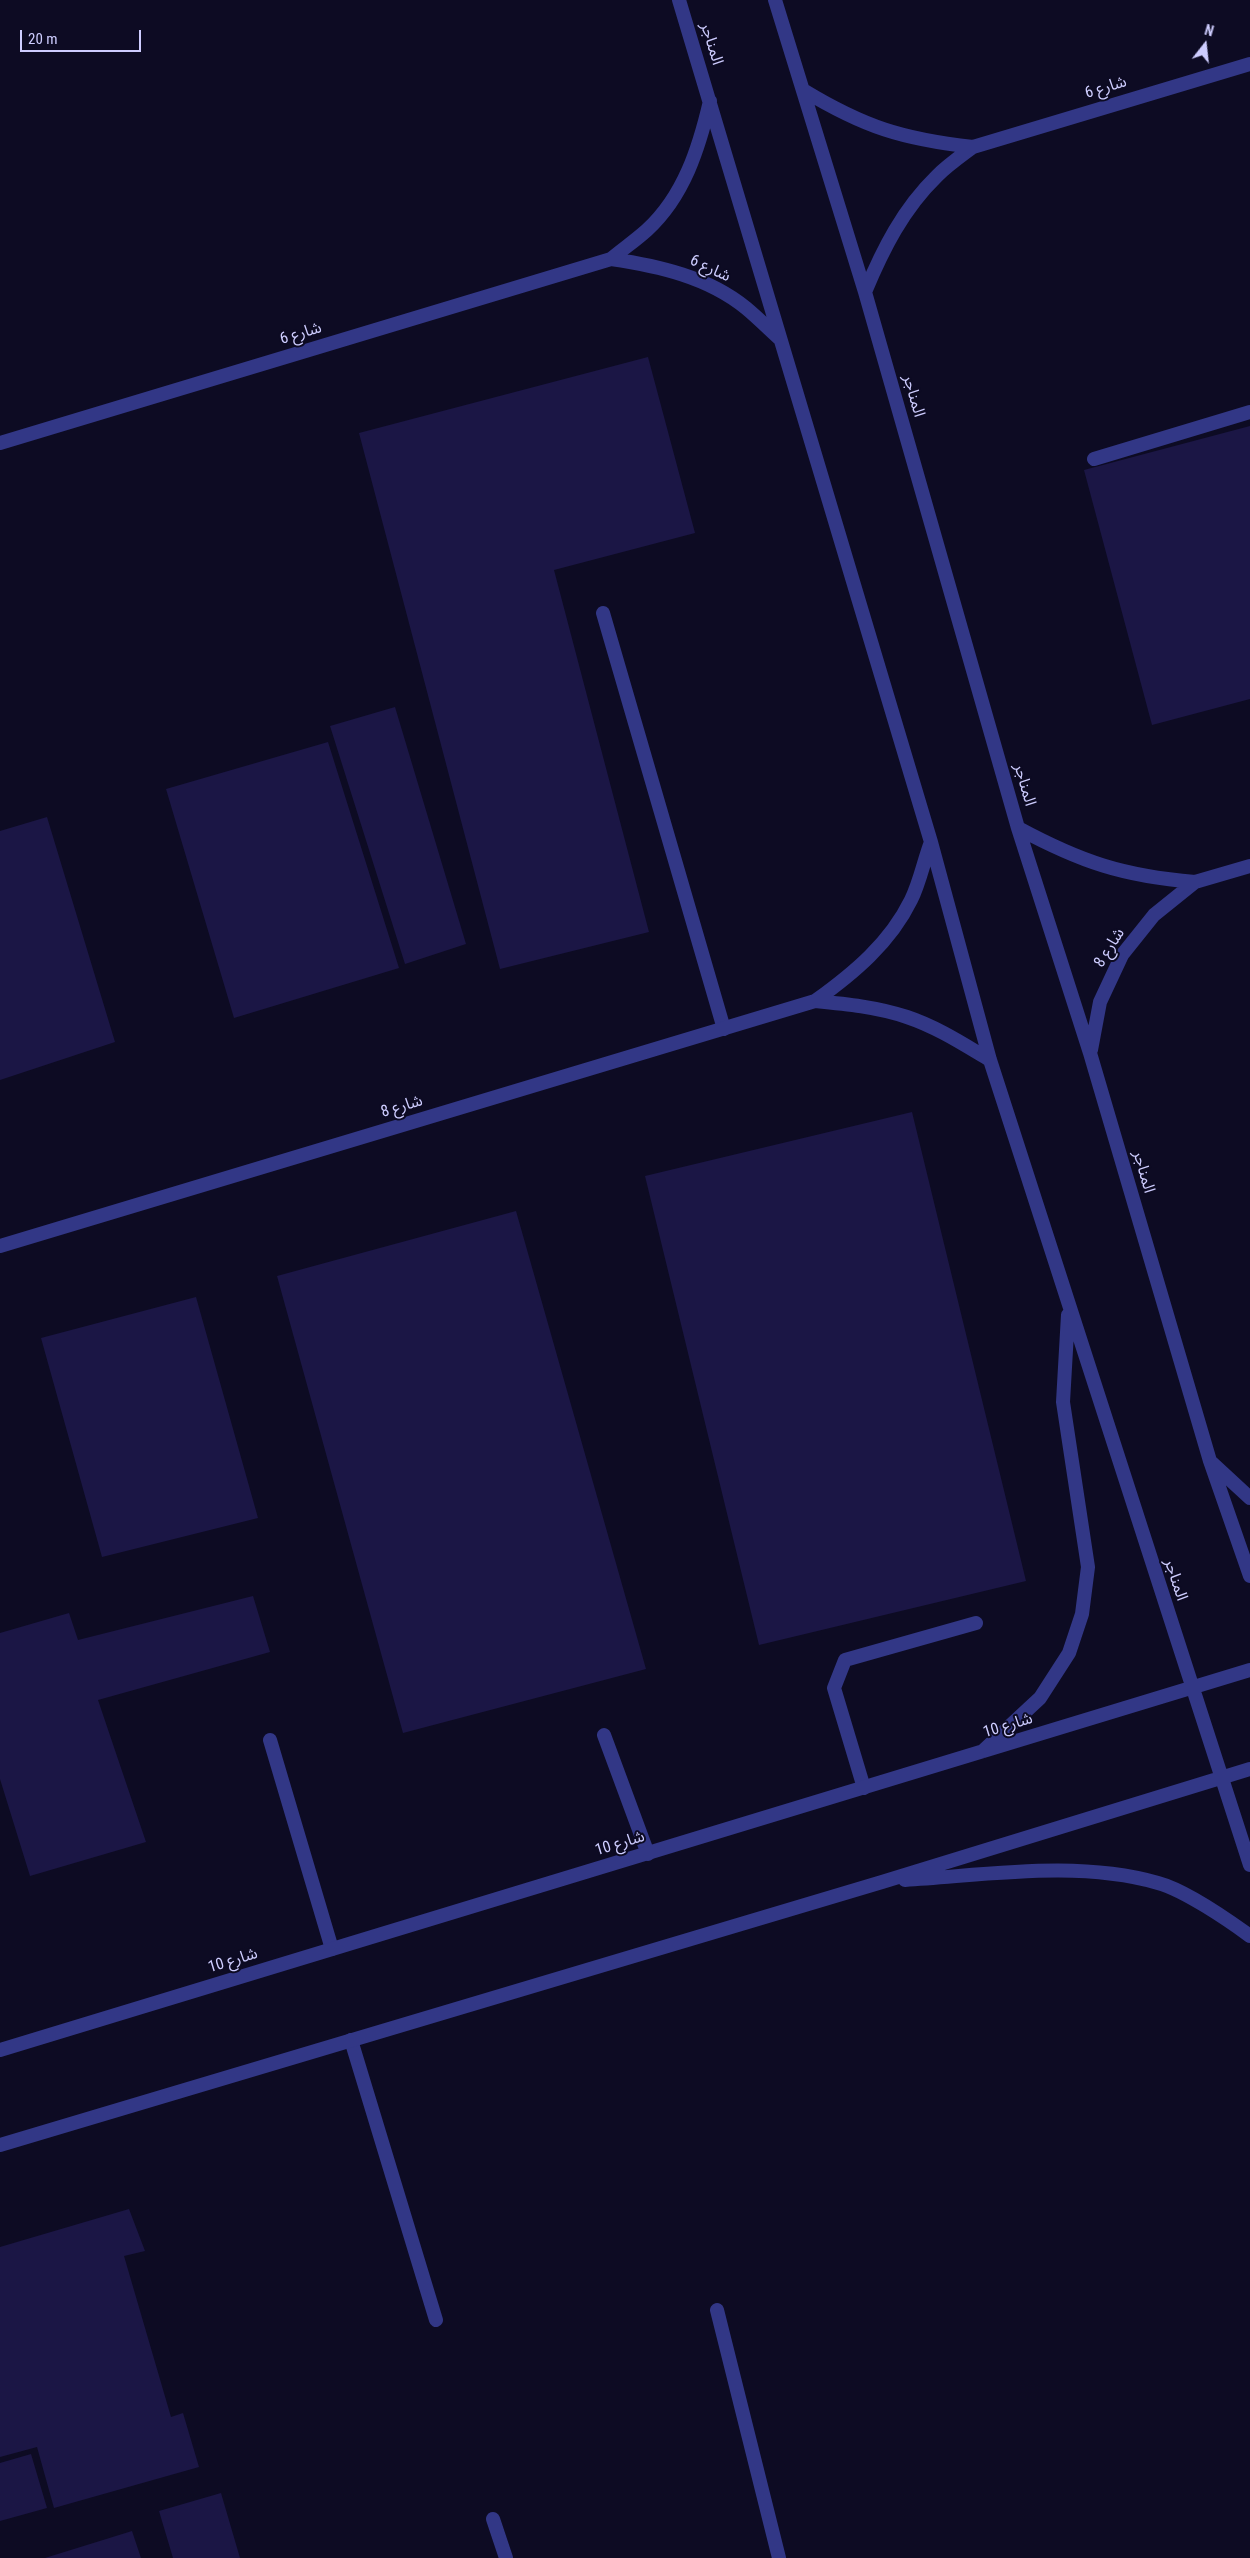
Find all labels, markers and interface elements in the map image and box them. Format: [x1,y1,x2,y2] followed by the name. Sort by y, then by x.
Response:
[22,20,144,52] scale bar
[1180,20,1230,70] north arrow
[696,21,726,67] street label: المناجر
[1203,22,1215,39] text: N
[28,30,58,48] text: 20 m
[1083,73,1129,103] street label: شارع 6
[687,251,733,287] street label: شارع 6
[278,319,324,349] street label: شارع 6
[898,373,928,419] street label: المناجر
[1009,762,1039,808] street label: المناجر
[1091,925,1129,971] street label: شارع 8
[379,1092,425,1122] street label: شارع 8
[1128,1149,1158,1195] street label: المناجر
[1159,1557,1191,1603] street label: المناجر
[981,1709,1035,1743] street label: شارع 10
[593,1827,647,1861] street label: شارع 10
[206,1944,260,1978] street label: شارع 10

